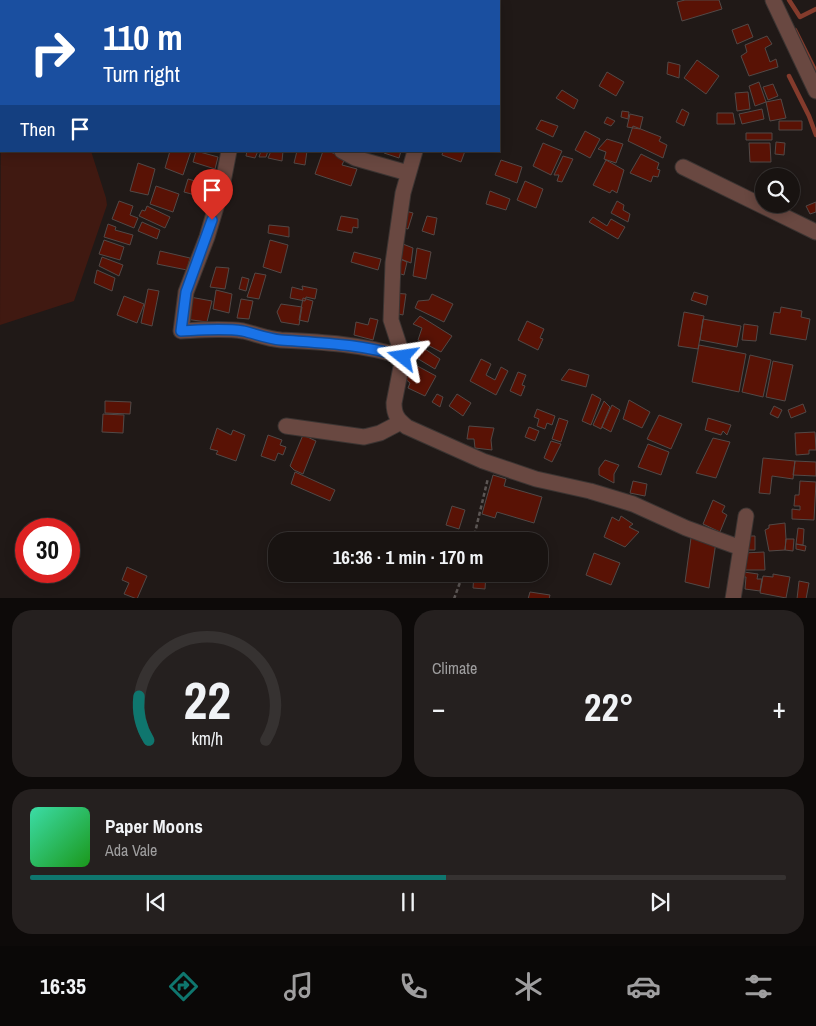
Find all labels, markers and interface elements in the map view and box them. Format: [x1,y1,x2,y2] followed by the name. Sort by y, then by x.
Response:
[103,14,183,61] text: 110 m
[20,20,85,85] icon: right
[103,59,180,89] text: Turn right
[66,115,94,143] icon: arrive
[20,116,56,142] text: Then
[755,168,800,213] map controls
[755,168,800,213] button: search
[191,169,233,220] pin
[198,176,226,204] icon: arrive
[376,330,428,382] position arrow
[15,518,80,583] speed limit sign: 30
[333,544,483,570] text: 16:36 · 1 min · 170 m
[432,657,477,679] text: Climate
[183,665,231,735] text: 22
[584,682,634,733] text: 22°
[432,689,445,727] text: −
[773,689,786,727] text: +
[191,727,223,751] text: km/h
[105,813,203,839] text: Paper Moons
[105,839,157,861] text: Ada Vale
[142,888,170,916] icon: previous
[394,888,422,916] icon: pause
[646,888,674,916] icon: next
[166,969,201,1004] icon: directions
[281,969,316,1004] icon: music
[396,969,431,1004] icon: phone
[511,969,546,1004] icon: climate
[626,969,661,1004] icon: car
[741,969,776,1004] icon: filters
[40,971,86,1001] text: 16:35

